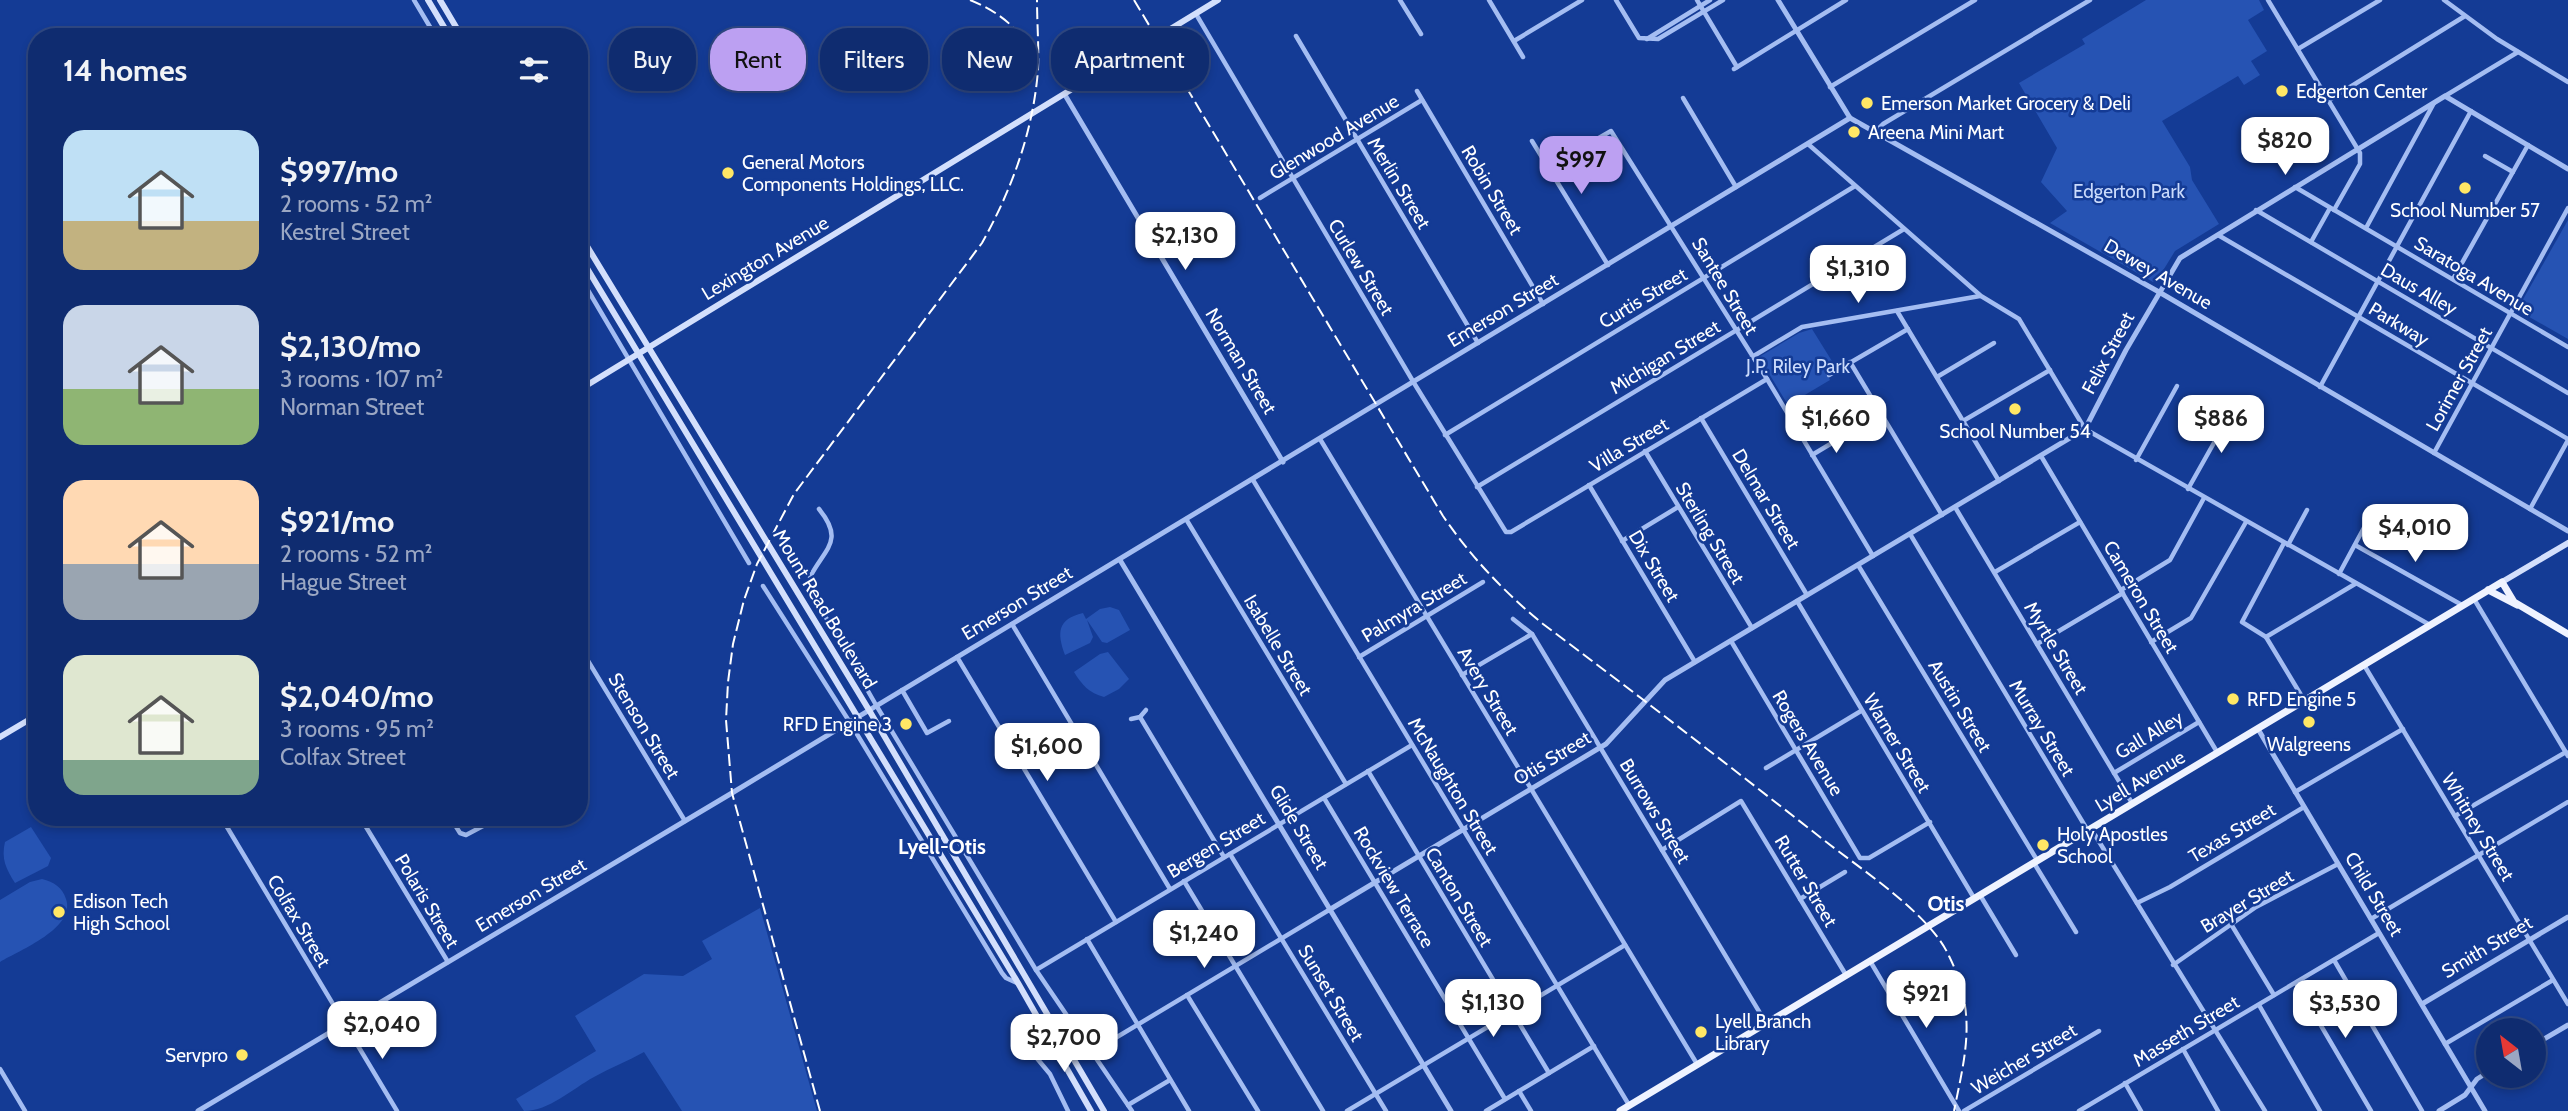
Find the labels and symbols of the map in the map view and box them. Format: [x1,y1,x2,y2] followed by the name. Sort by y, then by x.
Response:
[2296,80,2427,103] place label: Edgerton Center
[2274,83,2290,99] marker: Edgerton Center
[1265,89,1403,185] street label: Glenwood Avenue
[1881,92,2131,115] place label: Emerson Market Grocery & Deli
[1859,95,1875,111] marker: Emerson Market Grocery & Deli
[2244,118,2326,177] pin: $820
[1868,121,2005,144] place label: Areena Mini Mart
[1846,124,1862,140] marker: Areena Mini Mart
[1363,133,1436,234] street label: Merlin Street
[1540,136,1622,196] pin: $997
[1456,141,1528,239] street label: Robin Street
[742,151,964,196] place label: General Motors Components Holdings, LLC.
[720,165,736,181] marker: General Motors Components Holdings, LLC.
[2073,180,2185,203] park label: Edgerton Park
[2457,180,2473,196] marker: School Number 57
[2390,199,2540,222] place label: School Number 57
[697,211,833,305] street label: Lexington Avenue
[1128,212,1242,272] pin: $2,130
[1323,215,1399,320] street label: Curlew Street
[2410,231,2538,321] street label: Saratoga Avenue
[1687,233,1763,339] street label: Santee Street
[2100,234,2216,314] street label: Dewey Avenue
[1801,246,1915,305] pin: $1,310
[2377,258,2462,320] street label: Daus Alley
[1595,262,1692,333] street label: Curtis Street
[1444,268,1563,352] street label: Emerson Street
[2365,297,2434,351] street label: Parkway
[1200,304,1282,418] street label: Norman Street
[2077,308,2139,398] street label: Felix Street
[1606,315,1725,399] street label: Michigan Street
[2421,322,2497,435] street label: Lorimer Street
[1745,355,1850,378] park label: J.P. Riley Park
[1779,396,1893,455] pin: $1,660
[2180,396,2262,455] pin: $886
[2007,401,2023,417] marker: School Number 54
[1586,412,1673,477] street label: Villa Street
[1939,420,2091,443] place label: School Number 54
[1727,445,1805,554] street label: Delmar Street
[1671,478,1750,589] street label: Sterling Street
[2358,504,2472,564] pin: $4,010
[768,525,882,693] street label: Mount Read Boulevard
[1624,526,1685,607] street label: Dix Street
[2098,537,2184,658] street label: Cameron Street
[958,561,1077,645] street label: Emerson Street
[1357,566,1471,647] street label: Palmyra Street
[1239,590,1317,700] street label: Isabelle Street
[2019,597,2093,699] street label: Myrtle Street
[1453,643,1524,740] street label: Avery Street
[1923,656,1997,757] street label: Austin Street
[603,669,685,784] street label: Stenson Street
[2004,676,2080,781] street label: Murray Street
[1767,686,1849,800] street label: Rogers Avenue
[2247,688,2356,711] place label: RFD Engine 5
[1858,689,1936,797] street label: Warner Street
[2225,691,2241,707] marker: RFD Engine 5
[2111,706,2187,764] street label: Gall Alley
[783,713,892,736] place label: RFD Engine 3
[1403,713,1503,859] street label: McNaughton Street
[2301,714,2317,730] marker: Walgreens
[898,716,914,732] marker: RFD Engine 3
[990,724,1104,783] pin: $1,600
[1509,726,1595,790] street label: Otis Street
[2267,733,2351,756] place label: Walgreens
[2091,745,2189,817] street label: Lyell Avenue
[1615,754,1696,868] street label: Burrows Street
[2437,769,2519,886] street label: Whitney Street
[1265,781,1334,874] street label: Glide Street
[2184,798,2280,868] street label: Texas Street
[1163,807,1270,883] street label: Bergen Street
[1349,822,1439,952] street label: Rockview Terrace
[2057,823,2168,868] place label: Holy Apostles School
[1770,831,1843,931] street label: Rutter Street
[898,834,986,859] district label: Lyell-Otis
[2035,837,2051,853] marker: Holy Apostles School
[1420,843,1498,951] street label: Canton Street
[2340,848,2408,941] street label: Child Street
[390,850,464,953] street label: Polaris Street
[472,853,591,937] street label: Emerson Street
[2196,864,2298,938] street label: Brayer Street
[262,871,336,972] street label: Colfax Street
[73,890,170,935] place label: Edison Tech High School
[1927,891,1965,916] district label: Otis
[51,904,67,920] marker: Edison Tech High School
[1147,911,1261,970] pin: $1,240
[2438,911,2537,983] street label: Smith Street
[1293,941,1369,1046] street label: Sunset Street
[1885,970,1967,1030] pin: $921
[1436,979,1550,1039] pin: $1,130
[2288,981,2402,1040] pin: $3,530
[2129,990,2244,1072] street label: Masseth Street
[325,1002,439,1061] pin: $2,040
[1715,1010,1811,1055] place label: Lyell Branch Library
[1007,1014,1121,1074] pin: $2,700
[1967,1018,2081,1099] street label: Weicher Street
[2476,1018,2546,1088] north arrow
[1693,1024,1709,1040] marker: Lyell Branch Library
[165,1044,228,1067] place label: Servpro
[234,1047,250,1063] marker: Servpro

